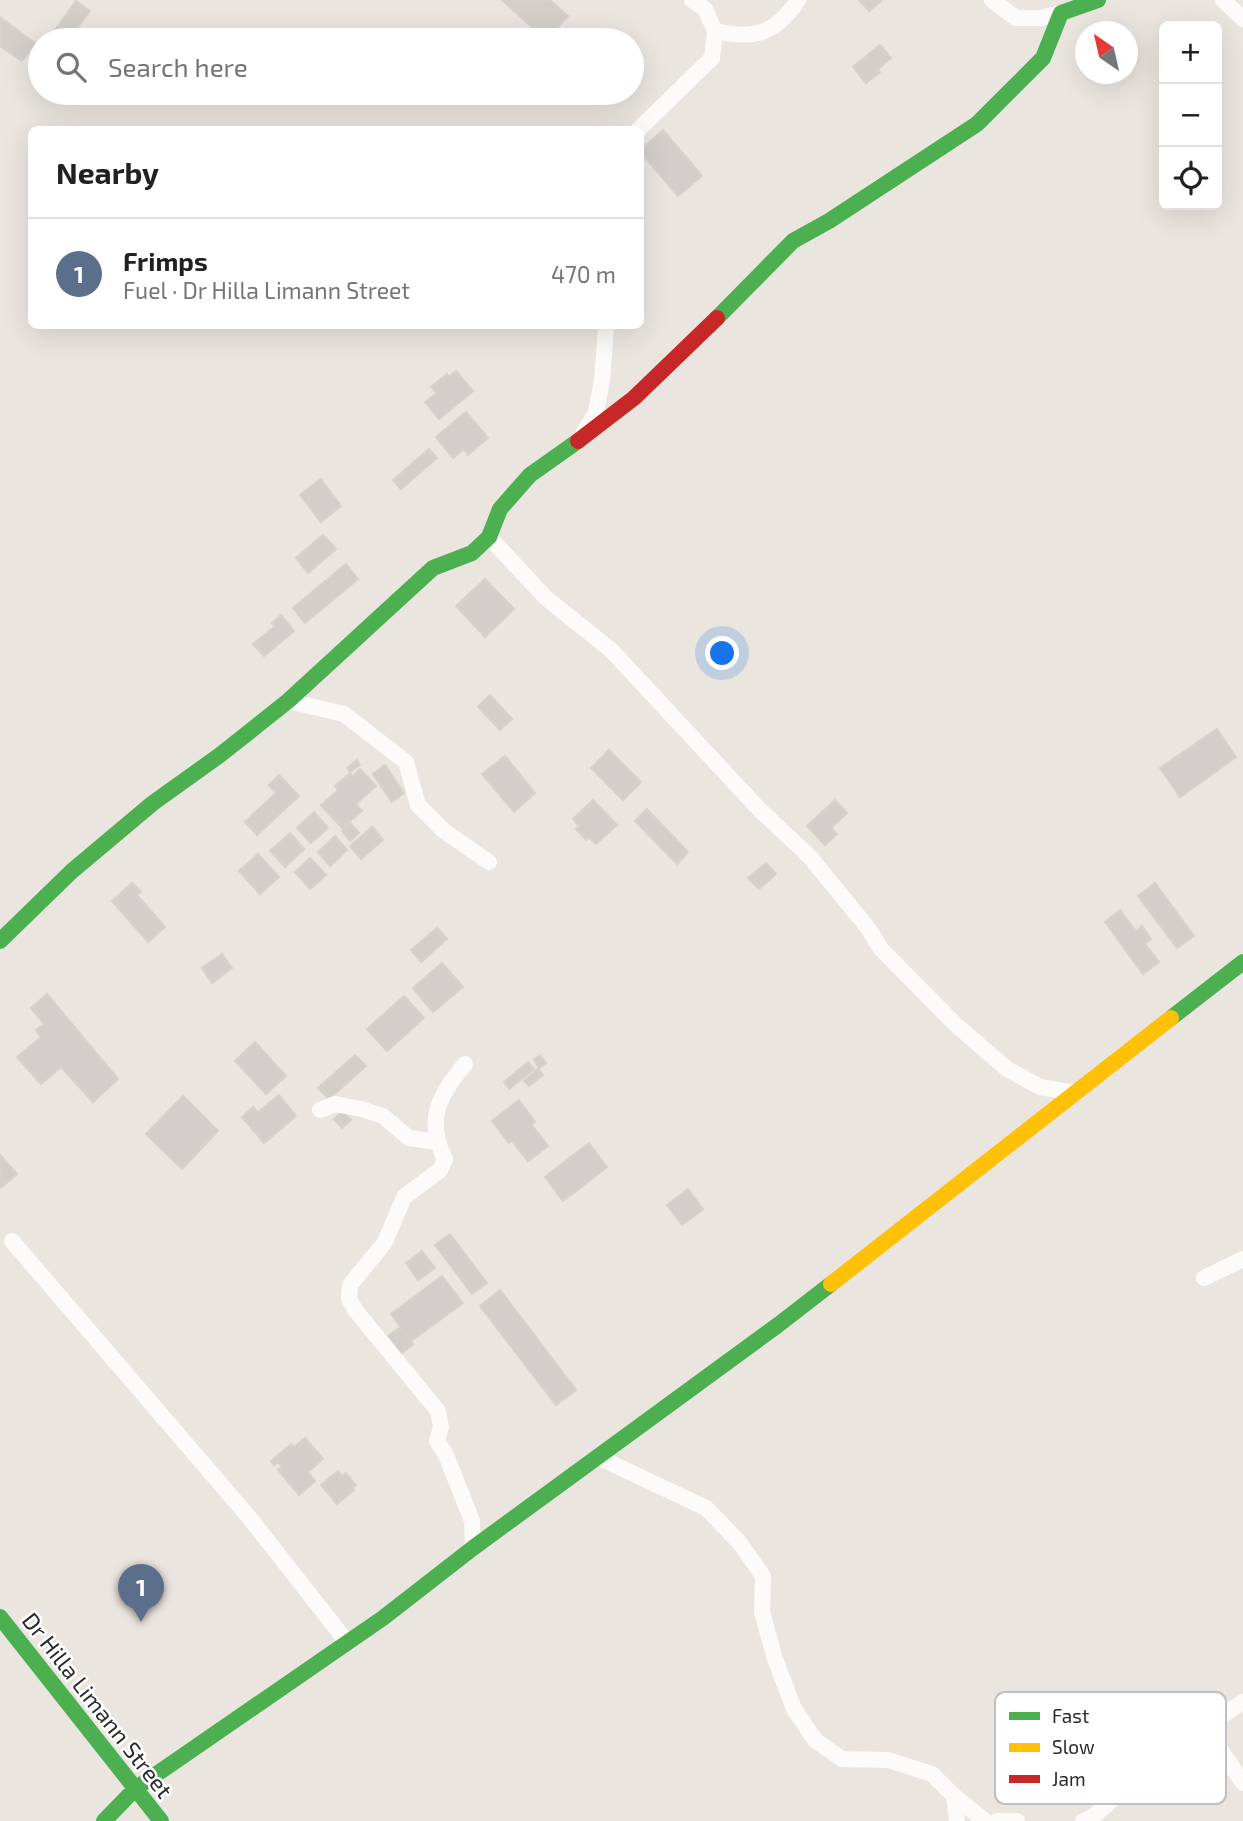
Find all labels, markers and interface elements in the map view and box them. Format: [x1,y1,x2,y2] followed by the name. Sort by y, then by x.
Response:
[1075,21,1138,84] north arrow
[1159,21,1222,210] map controls
[1159,21,1222,84] button: +
[28,28,644,105] search box
[52,48,90,86] icon: search
[108,51,248,82] text: Search here
[1159,84,1222,147] button: −
[1159,147,1222,210] button: locate
[56,154,159,190] text: Nearby
[123,245,208,276] text: Frimps
[74,260,84,288] text: 1
[551,260,616,288] text: 470 m
[123,276,410,304] text: Fuel · Dr Hilla Limann Street
[705,636,739,670] your location
[118,1564,164,1622] pin: 1
[17,1607,179,1804] street label: Dr Hilla Limann Street
[995,1692,1226,1804] legend
[1052,1704,1089,1727] text: Fast
[1052,1735,1095,1758] text: Slow
[1052,1767,1086,1790] text: Jam

